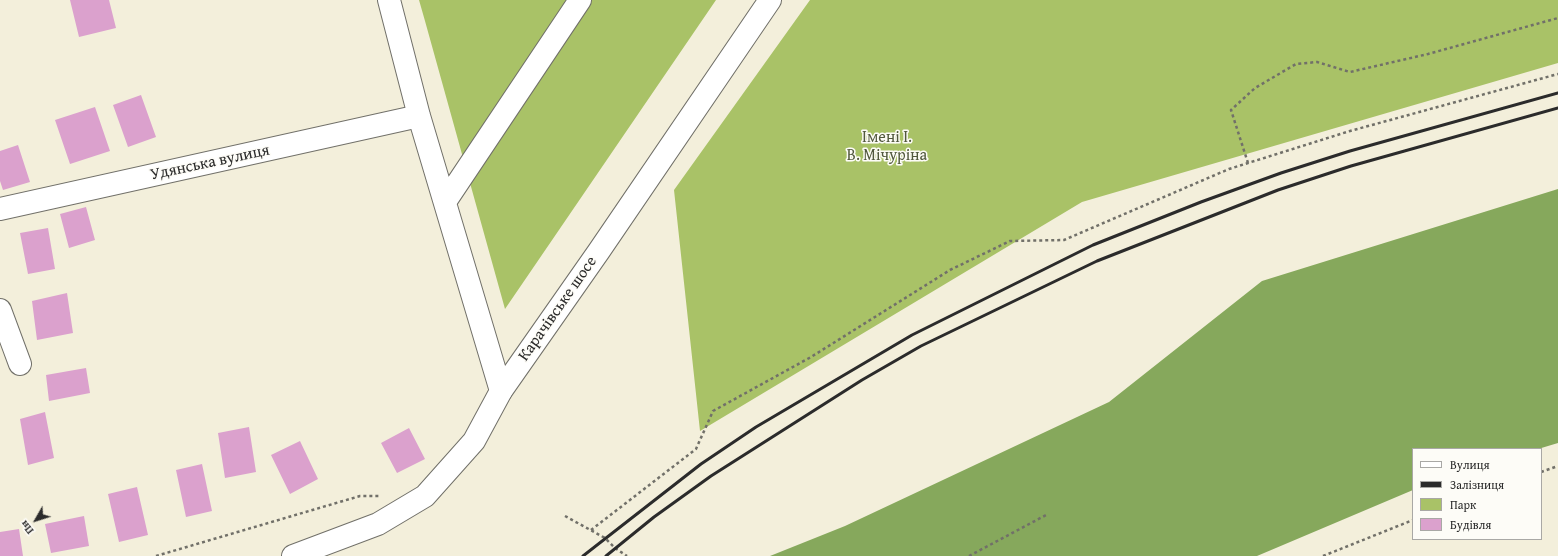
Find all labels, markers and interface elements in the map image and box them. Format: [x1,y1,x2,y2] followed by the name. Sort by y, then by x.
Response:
[847,128,927,166] park label: Імені І. В. Мічуріна
[149,141,271,185] street label: Удянська вулиця
[515,253,601,365] street label: Карачівське шосе
[1412,448,1542,540] legend
[1450,456,1490,473] text: Вулиця
[1450,476,1504,493] text: Залізниця
[1450,496,1476,513] text: Парк
[16,500,56,540] north arrow
[1450,516,1491,533] text: Будівля
[16,517,37,538] text: Пн

